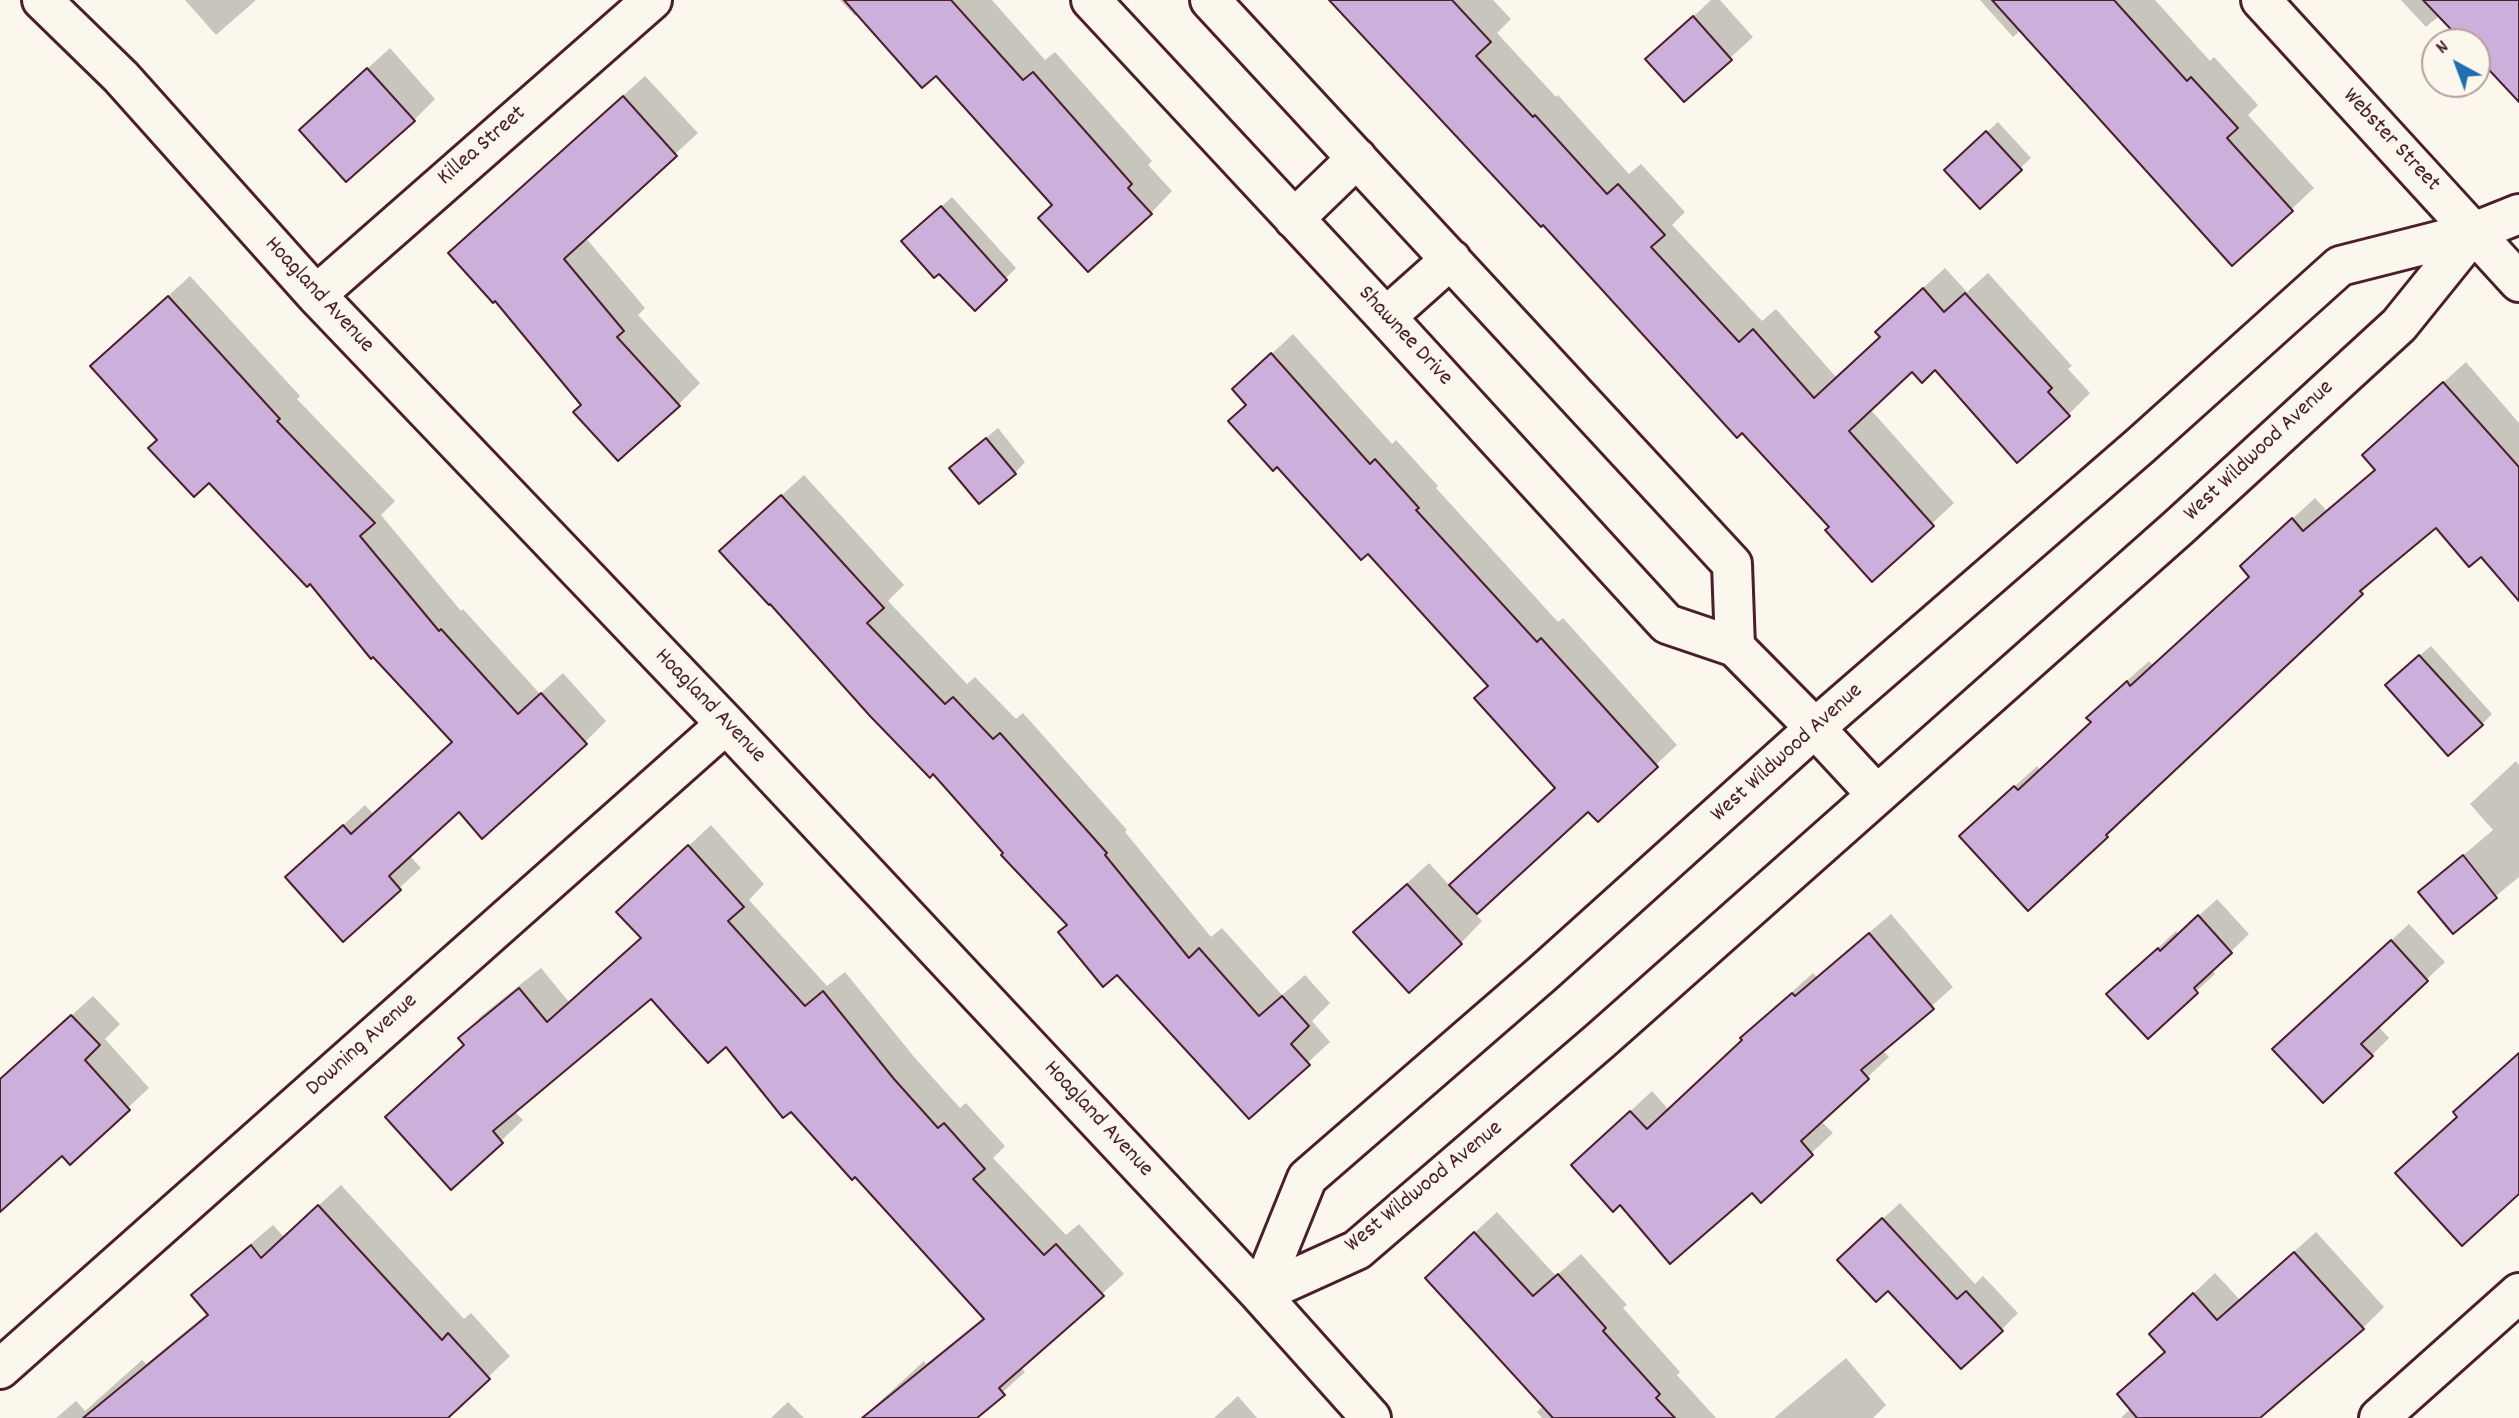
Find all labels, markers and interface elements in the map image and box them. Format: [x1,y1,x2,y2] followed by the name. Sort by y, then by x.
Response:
[2421,28,2491,98] north arrow
[2431,35,2456,62] text: N
[2335,84,2445,198] street label: Webster Street
[433,101,533,193] street label: Killea Street
[257,232,379,360] street label: Hoagland Avenue
[1351,281,1457,393] street label: Shawnee Drive
[2179,376,2341,528] street label: West Wildwood Avenue
[647,644,771,770] street label: Hoagland Avenue
[1706,679,1870,829] street label: West Wildwood Avenue
[302,989,424,1103] street label: Downing Avenue
[1036,1056,1158,1184] street label: Hoagland Avenue
[1341,1116,1509,1260] street label: West Wildwood Avenue

